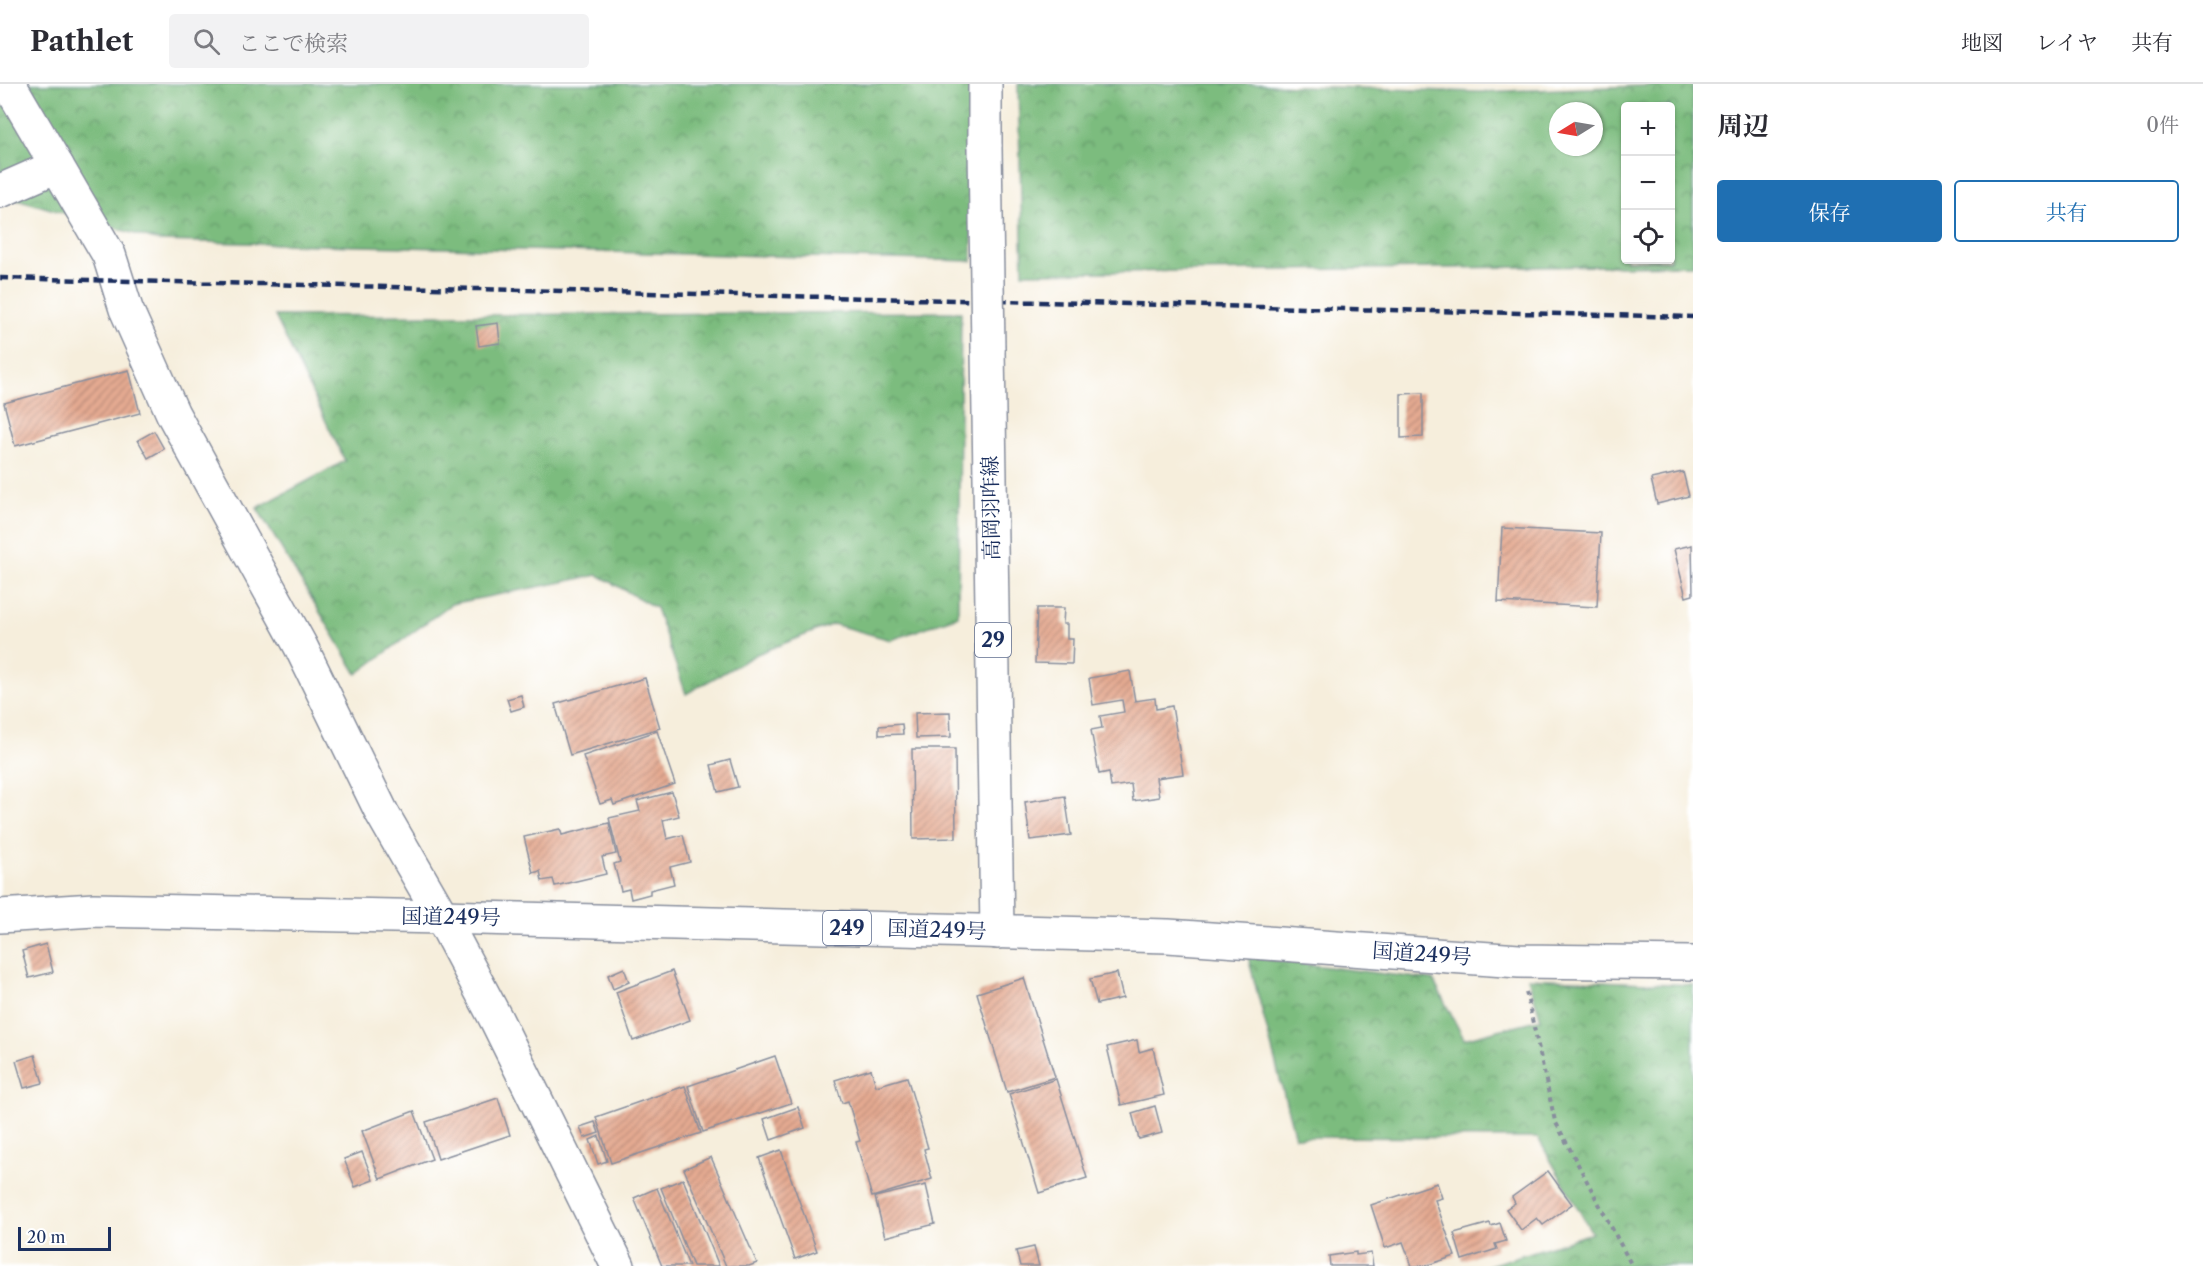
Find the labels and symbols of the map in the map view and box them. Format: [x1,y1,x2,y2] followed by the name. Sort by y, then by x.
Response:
[1549,102,1603,156] north arrow
[977,455,1004,561] street label: 高岡羽咋線
[975,623,1011,657] road number: 29
[401,903,501,930] street label: 国道249号
[823,911,871,945] road number: 249
[887,915,987,944] street label: 国道249号
[1372,938,1473,969] street label: 国道249号
[18,1224,111,1252] scale bar

